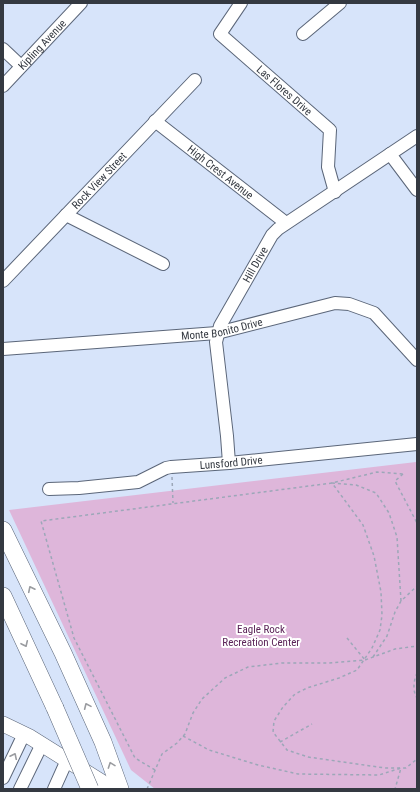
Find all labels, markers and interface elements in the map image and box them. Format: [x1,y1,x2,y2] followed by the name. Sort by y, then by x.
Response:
[16,17,69,73] street label: Kipling Avenue
[254,63,315,118] street label: Las Flores Drive
[185,143,256,202] street label: High Crest Avenue
[69,150,129,212] street label: Rock View Street
[240,245,271,285] street label: Hill Drive
[181,316,264,343] street label: Monte Bonito Drive
[199,454,263,472] street label: Lunsford Drive
[28,585,36,593] one-way arrow
[222,623,300,649] park label: Eagle Rock Recreation Center
[20,639,28,647] one-way arrow
[84,703,92,710] one-way arrow
[9,753,17,760] one-way arrow
[108,762,116,769] one-way arrow

